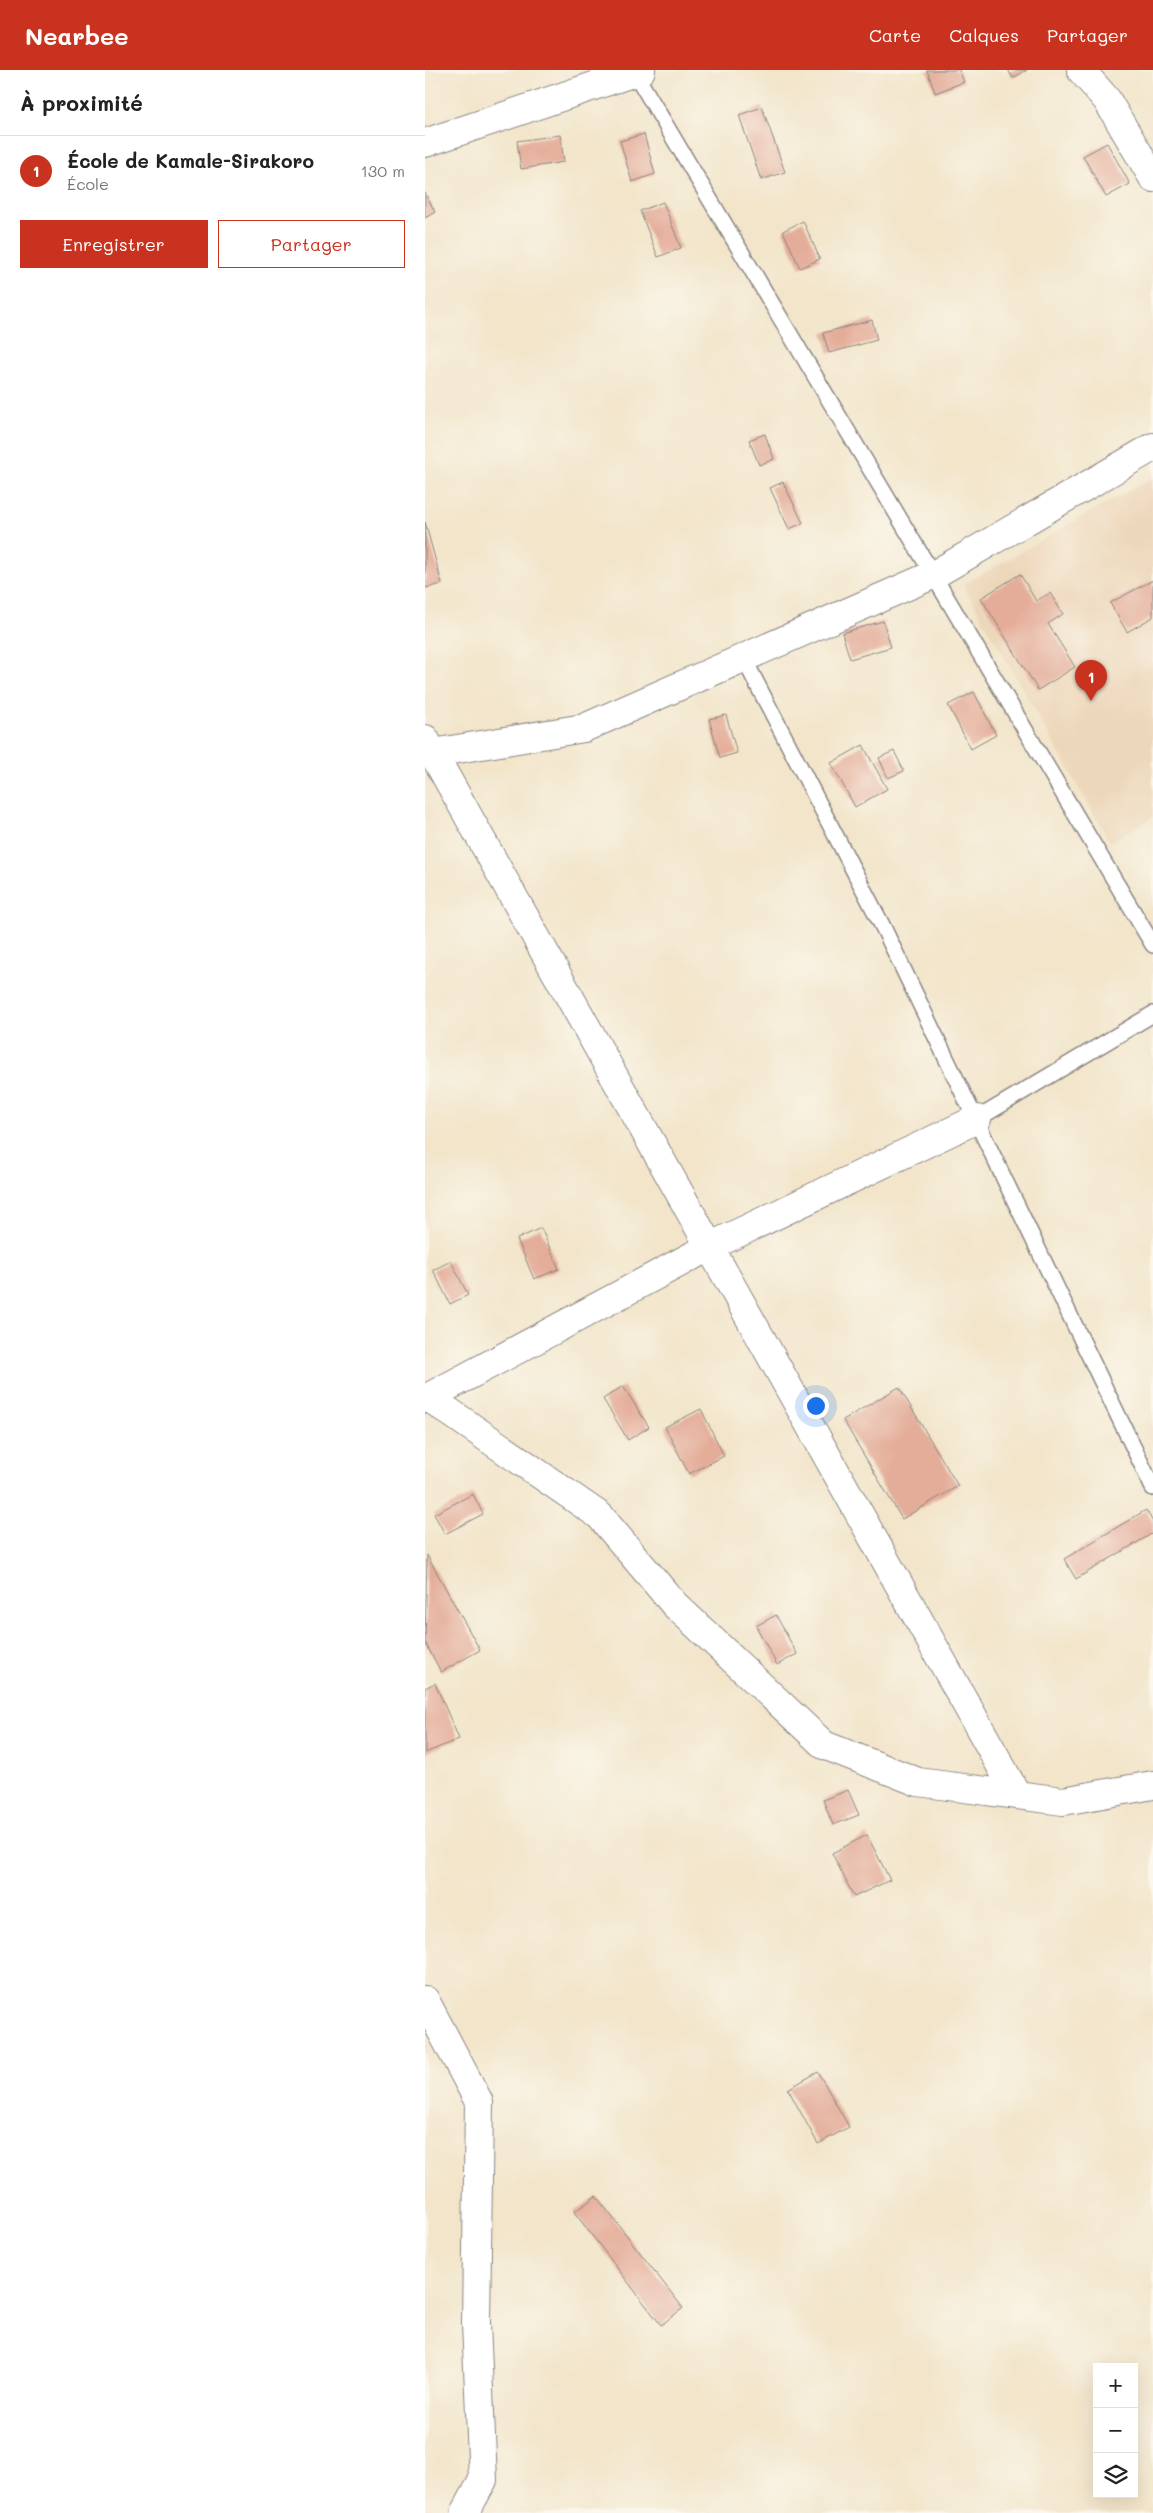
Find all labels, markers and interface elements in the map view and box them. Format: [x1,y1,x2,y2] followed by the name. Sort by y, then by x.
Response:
[25,20,129,51] text: Nearbee
[869,23,921,47] text: Carte
[949,23,1019,47] text: Calques
[1047,23,1128,47] text: Partager
[20,89,143,116] text: À proximité
[67,148,314,173] text: École de Kamale-Sirakoro
[32,160,40,181] text: 1
[361,160,405,181] text: 130 m
[67,173,109,194] text: École
[20,220,208,268] button: Enregistrer
[218,220,405,268] button: Partager
[1075,660,1107,701] pin: 1
[803,1393,829,1419] your location
[1093,2363,1138,2498] map controls
[1093,2363,1138,2408] button: +
[1093,2408,1138,2453] button: −
[1093,2453,1138,2498] button: layers

